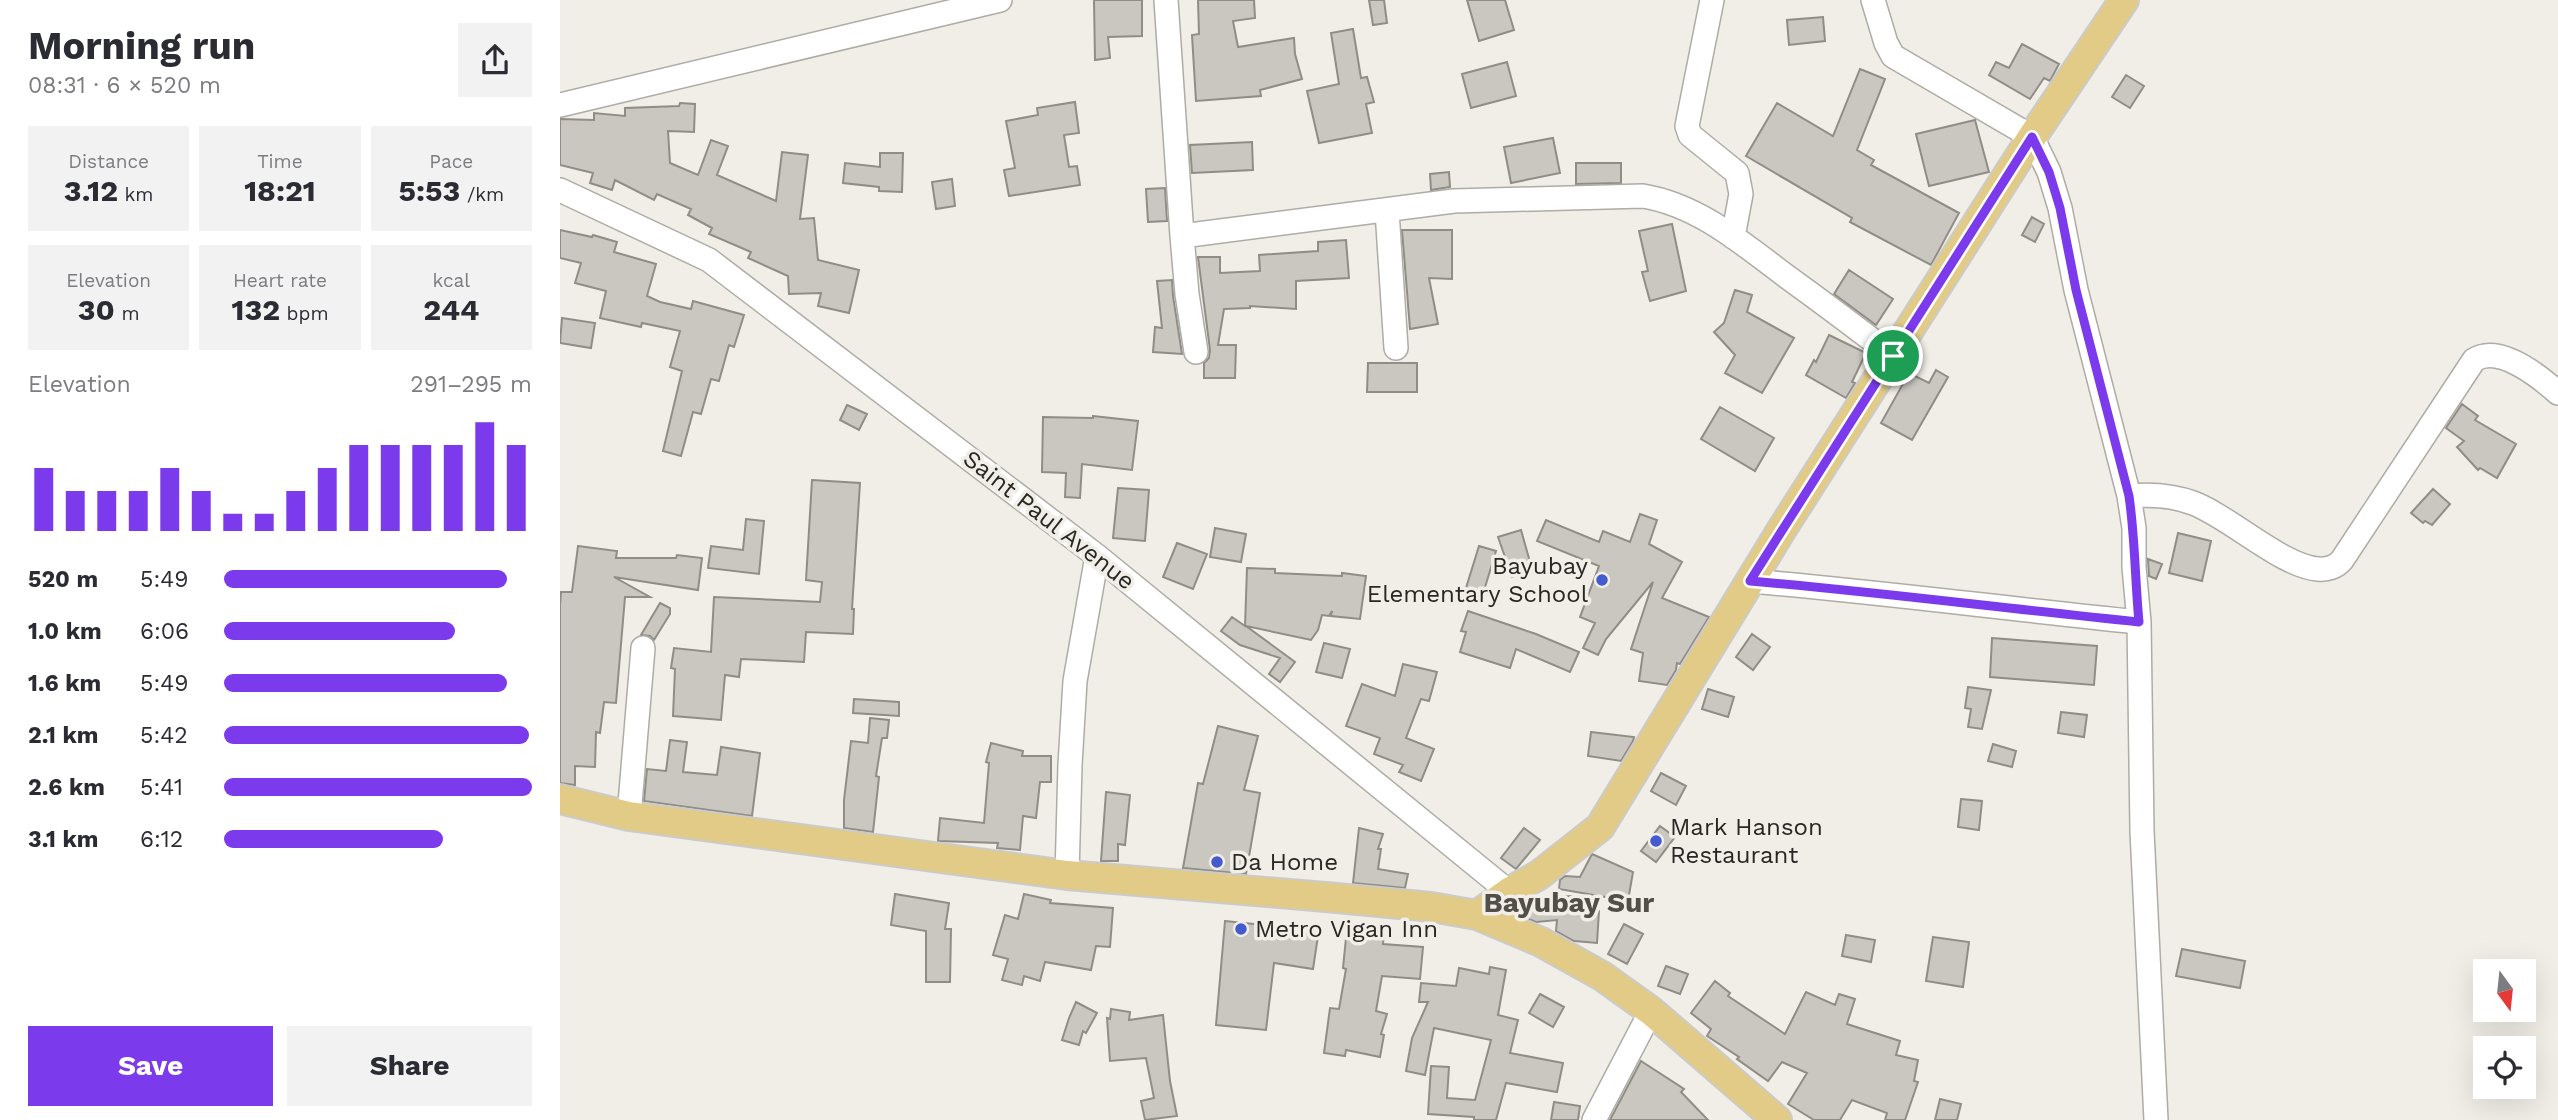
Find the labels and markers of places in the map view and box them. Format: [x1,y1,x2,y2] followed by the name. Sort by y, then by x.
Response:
[1863,326,1923,386] pin
[1367,552,1589,608] place label: Bayubay Elementary School
[1594,572,1610,588] marker: Bayubay Elementary School
[1670,813,1823,869] place label: Mark Hanson Restaurant
[1648,833,1664,849] marker: Mark Hanson Restaurant
[1231,848,1338,876] place label: Da Home
[1209,854,1225,870] marker: Da Home
[1255,915,1438,943] place label: Metro Vigan Inn
[1233,921,1249,937] marker: Metro Vigan Inn

